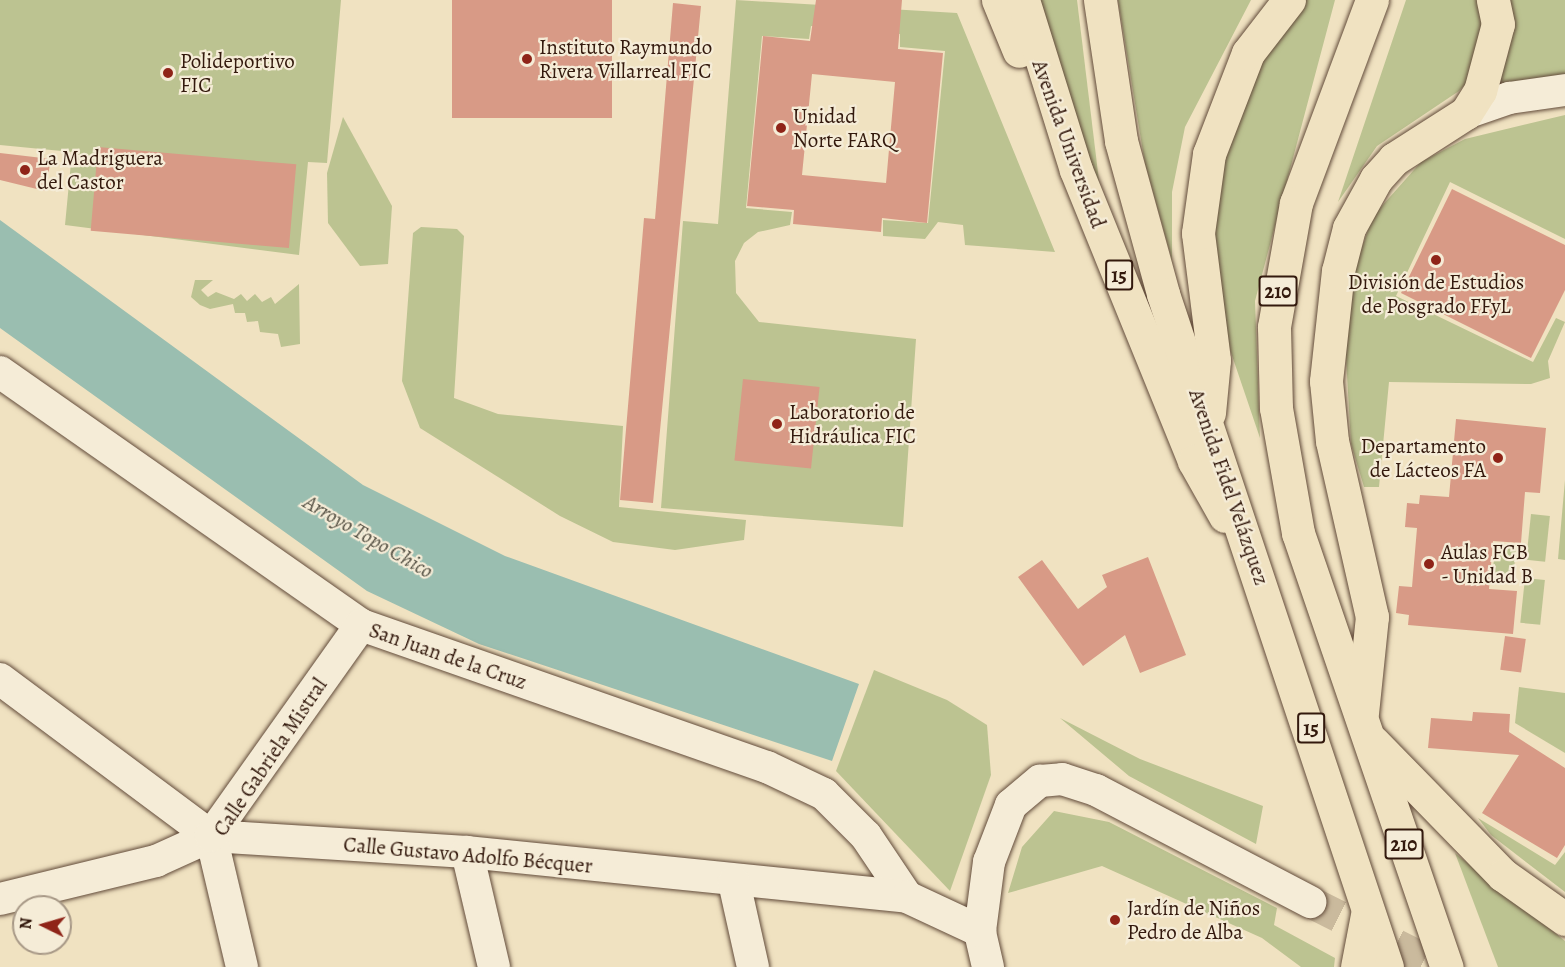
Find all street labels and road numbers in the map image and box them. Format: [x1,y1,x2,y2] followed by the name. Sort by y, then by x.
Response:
[1027,56,1111,232] street label: Avenida Universidad
[1104,258,1134,292] road number: 15
[1258,274,1298,308] road number: 210
[1184,386,1274,588] street label: Avenida Fidel Velázquez
[366,617,530,695] street label: San Juan de la Cruz
[208,673,332,841] street label: Calle Gabriela Mistral
[1296,711,1326,745] road number: 15
[1384,827,1424,861] road number: 210
[342,832,594,878] street label: Calle Gustavo Adolfo Bécquer

